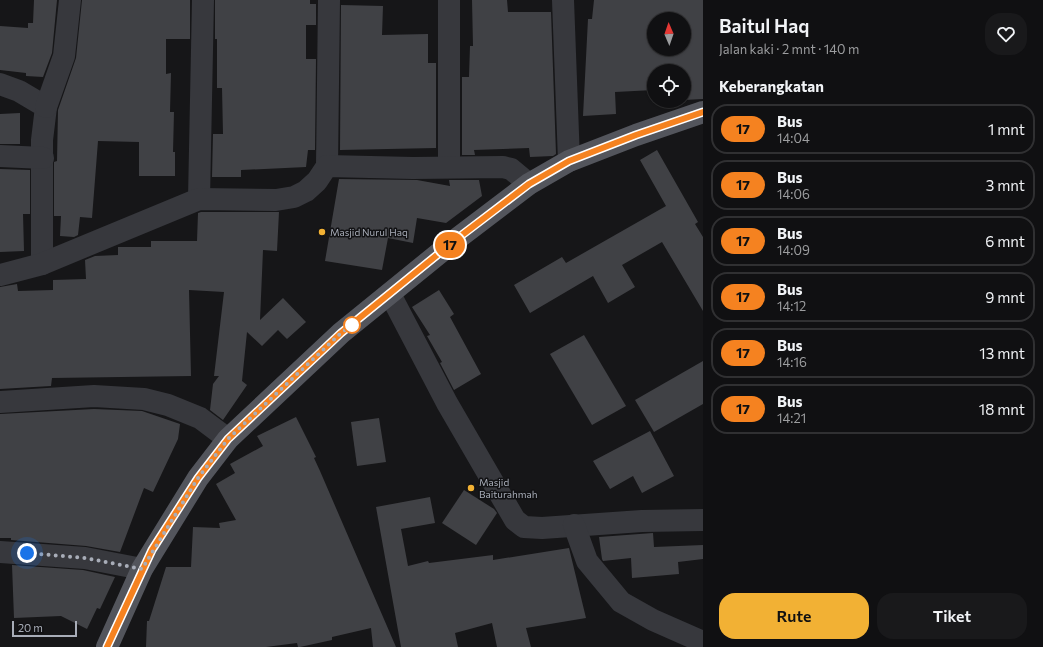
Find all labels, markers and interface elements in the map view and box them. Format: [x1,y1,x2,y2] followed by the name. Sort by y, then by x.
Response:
[647,12,691,56] north arrow
[647,12,691,108] map controls
[985,13,1027,55] button: heart
[719,14,809,37] text: Baitul Haq
[719,41,859,57] text: Jalan kaki · 2 mnt · 140 m
[647,64,691,108] button: locate
[719,77,824,95] text: Keberangkatan
[777,112,802,130] text: Bus
[736,120,750,137] text: 17
[988,120,1025,138] text: 1 mnt
[777,130,810,146] text: 14:04
[777,168,802,186] text: Bus
[736,176,750,193] text: 17
[986,176,1025,194] text: 3 mnt
[777,186,810,202] text: 14:06
[777,224,802,242] text: Bus
[330,226,408,238] place label: Masjid Nurul Haq
[317,227,327,237] marker: Masjid Nurul Haq
[432,232,468,258] line badge: 17
[736,232,750,249] text: 17
[985,232,1025,250] text: 6 mnt
[443,236,457,253] text: 17
[777,242,810,258] text: 14:09
[777,280,802,298] text: Bus
[736,288,750,305] text: 17
[985,288,1025,306] text: 9 mnt
[777,298,806,314] text: 14:12
[343,316,361,334] unlabelled marker
[777,336,802,354] text: Bus
[736,344,750,361] text: 17
[979,344,1025,362] text: 13 mnt
[777,354,807,370] text: 14:16
[777,392,802,410] text: Bus
[736,400,750,417] text: 17
[979,400,1025,418] text: 18 mnt
[777,410,806,426] text: 14:21
[479,476,537,500] place label: Masjid Baiturahmah
[466,483,476,493] marker: Masjid Baiturahmah
[17,543,37,563] your location
[719,593,869,639] button: Rute
[877,593,1027,639] button: Tiket
[12,619,77,638] scale bar
[18,621,43,634] text: 20 m

